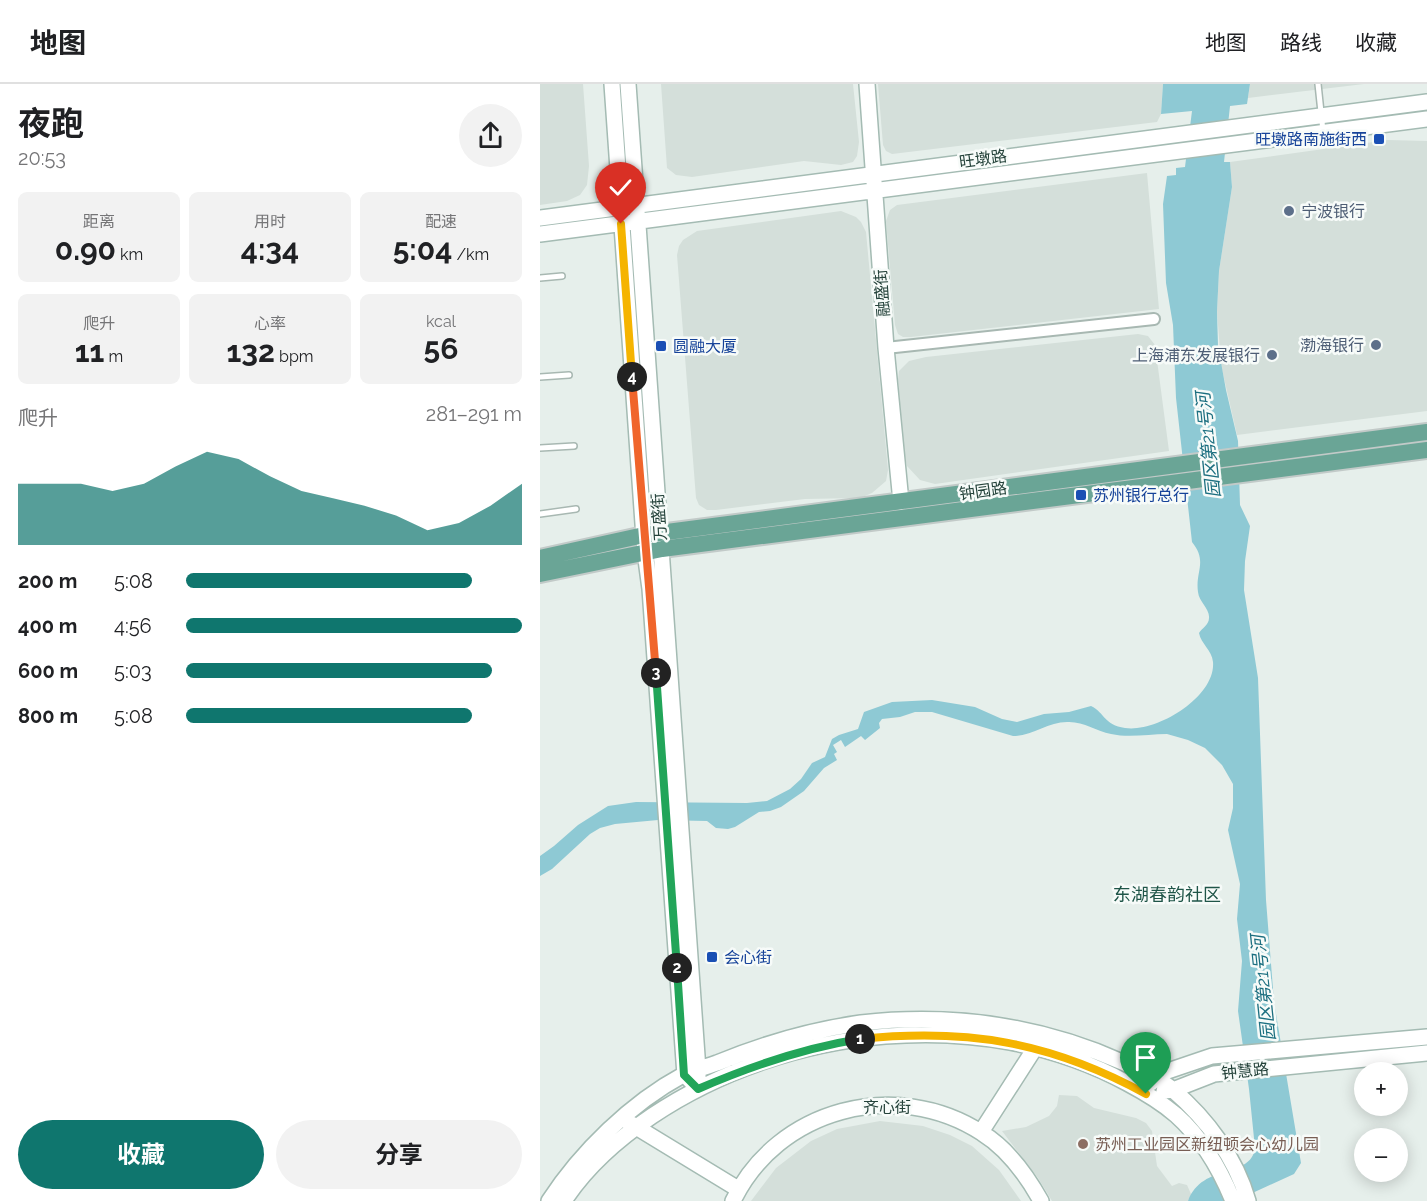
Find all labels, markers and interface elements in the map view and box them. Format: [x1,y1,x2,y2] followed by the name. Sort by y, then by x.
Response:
[30,27,86,60] text: 地图
[1205,30,1247,55] text: 地图
[1280,30,1322,55] text: 路线
[1355,30,1397,55] text: 收藏
[18,104,84,143] text: 夜跑
[459,104,522,167] button: share
[1255,130,1367,149] place label: 旺墩路南施街西
[1372,132,1386,146] marker: 旺墩路南施街西
[18,146,66,170] text: 20:53
[958,146,1008,172] street label: 旺墩路
[595,162,646,224] pin
[604,171,637,204] icon: check
[1301,202,1365,221] place label: 宁波银行
[1282,204,1296,218] marker: 宁波银行
[83,212,115,231] text: 距离
[254,212,286,231] text: 用时
[425,212,457,231] text: 配速
[55,232,116,267] text: 0.90
[241,232,299,267] text: 4:34
[393,232,452,267] text: 5:04
[116,245,143,264] text: km
[452,245,489,264] text: /km
[871,268,893,318] street label: 融盛街
[426,312,456,331] text: kcal
[83,314,115,333] text: 爬升
[254,314,286,333] text: 心率
[424,331,458,366] text: 56
[75,334,104,369] text: 11
[226,334,275,369] text: 132
[1300,336,1364,355] place label: 渤海银行
[673,337,737,356] place label: 圆融大厦
[1369,338,1383,352] marker: 渤海银行
[654,339,668,353] marker: 圆融大厦
[1132,346,1260,365] place label: 上海浦东发展银行
[104,347,123,366] text: m
[275,347,314,366] text: bpm
[1265,348,1279,362] marker: 上海浦东发展银行
[617,362,647,392] pin: 4
[627,367,637,386] text: 4
[1192,388,1224,499] water label: 园区第21号河
[426,402,522,426] text: 281–291 m
[18,406,58,430] text: 爬升
[958,478,1008,504] street label: 钟园路
[1093,486,1189,505] place label: 苏州银行总行
[1074,488,1088,502] marker: 苏州银行总行
[648,492,670,542] street label: 万盛街
[18,569,77,593] text: 200 m
[114,569,153,593] text: 5:08
[18,614,77,638] text: 400 m
[114,614,152,638] text: 4:56
[641,658,671,688] pin: 3
[18,659,78,683] text: 600 m
[114,659,152,683] text: 5:03
[652,663,660,682] text: 3
[18,704,78,728] text: 800 m
[114,704,153,728] text: 5:08
[1113,884,1221,905] district label: 东湖春韵社区
[1247,931,1279,1042] water label: 园区第21号河
[724,948,772,967] place label: 会心街
[705,950,719,964] marker: 会心街
[662,953,692,983] pin: 2
[672,958,682,977] text: 2
[845,1024,875,1054] pin: 1
[856,1029,864,1048] text: 1
[1120,1032,1171,1094] pin
[1129,1041,1162,1074] icon: arrive
[1220,1059,1270,1083] street label: 钟慧路
[1354,1062,1408,1182] map controls
[1354,1062,1408,1116] button: +
[863,1098,911,1117] street label: 齐心街
[18,1120,264,1189] button: 收藏
[276,1120,522,1189] button: 分享
[1354,1128,1408,1182] button: −
[1095,1135,1319,1154] place label: 苏州工业园区新纽顿会心幼儿园
[1076,1137,1090,1151] marker: 苏州工业园区新纽顿会心幼儿园

